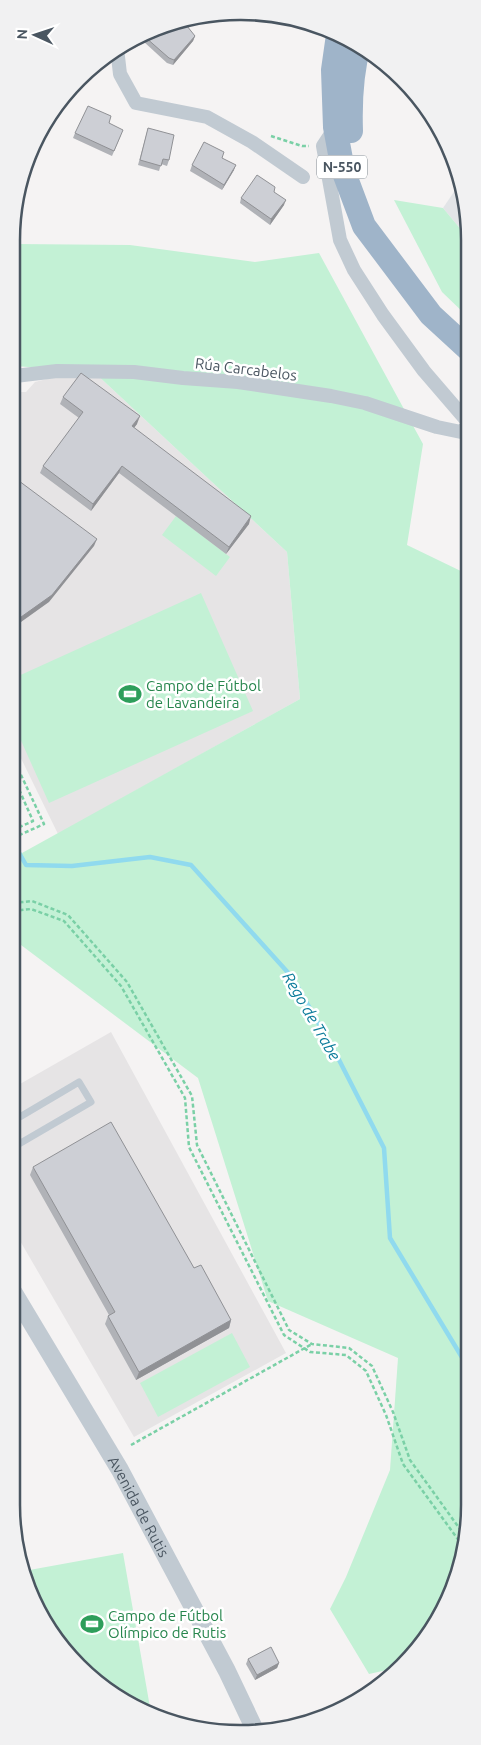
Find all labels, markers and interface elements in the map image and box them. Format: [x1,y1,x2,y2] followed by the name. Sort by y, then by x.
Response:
[10,10,60,60] north arrow
[14,29,30,40] text: N
[317,156,367,178] road number: N-550
[194,354,298,384] street label: Rúa Carcabelos
[146,677,261,711] place label: Campo de Fútbol de Lavandeira
[117,681,143,707] sports icon: Campo de Fútbol de Lavandeira
[280,969,344,1063] water label: Rego de Trabe
[105,1453,173,1560] street label: Avenida de Rutis
[108,1607,226,1641] place label: Campo de Fútbol Olímpico de Rutis
[79,1611,105,1637] sports icon: Campo de Fútbol Olímpico de Rutis

